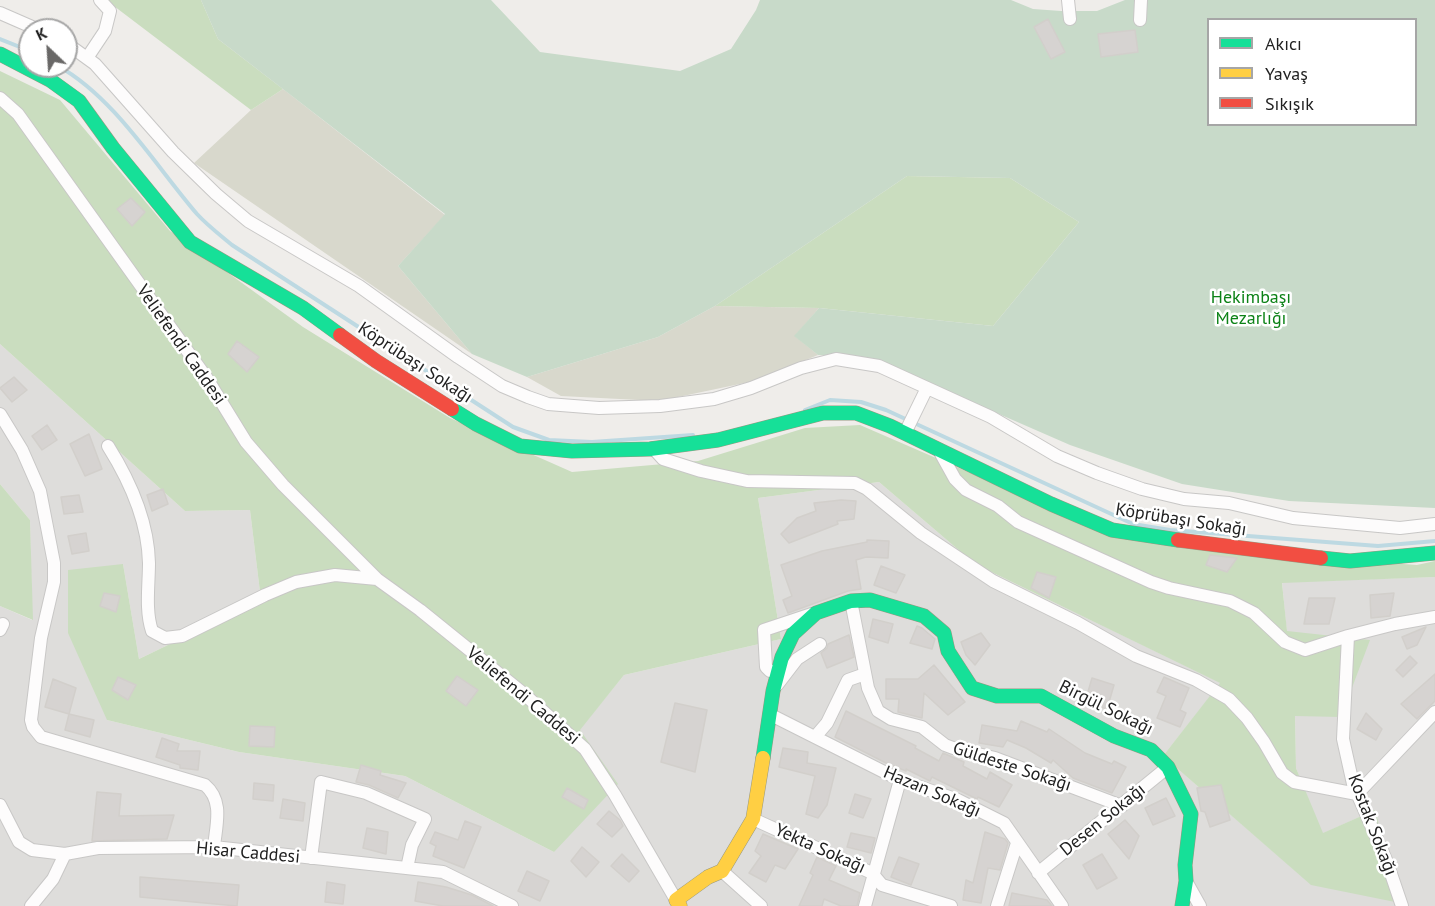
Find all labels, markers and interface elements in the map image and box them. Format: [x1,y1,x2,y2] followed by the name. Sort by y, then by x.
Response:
[18,18,78,78] north arrow
[1207,18,1417,126] legend
[33,22,50,45] text: K
[1265,32,1302,55] text: Akıcı
[1265,62,1308,85] text: Yavaş
[1265,92,1314,115] text: Sıkışık
[132,281,230,409] street label: Veliefendi Caddesi
[1211,287,1291,330] park label: Hekimbaşı Mezarlığı
[354,318,476,408] street label: Köprübaşı Sokağı
[1114,499,1248,541] street label: Köprübaşı Sokağı
[462,642,584,750] street label: Veliefendi Caddesi
[1055,676,1157,740] street label: Birgül Sokağı
[950,738,1074,796] street label: Güldeste Sokağı
[880,762,984,822] street label: Hazan Sokağı
[1343,771,1401,879] street label: Kostak Sokağı
[1056,779,1150,861] street label: Desen Sokağı
[771,819,869,879] street label: Yekta Sokağı
[195,838,301,868] street label: Hisar Caddesi

